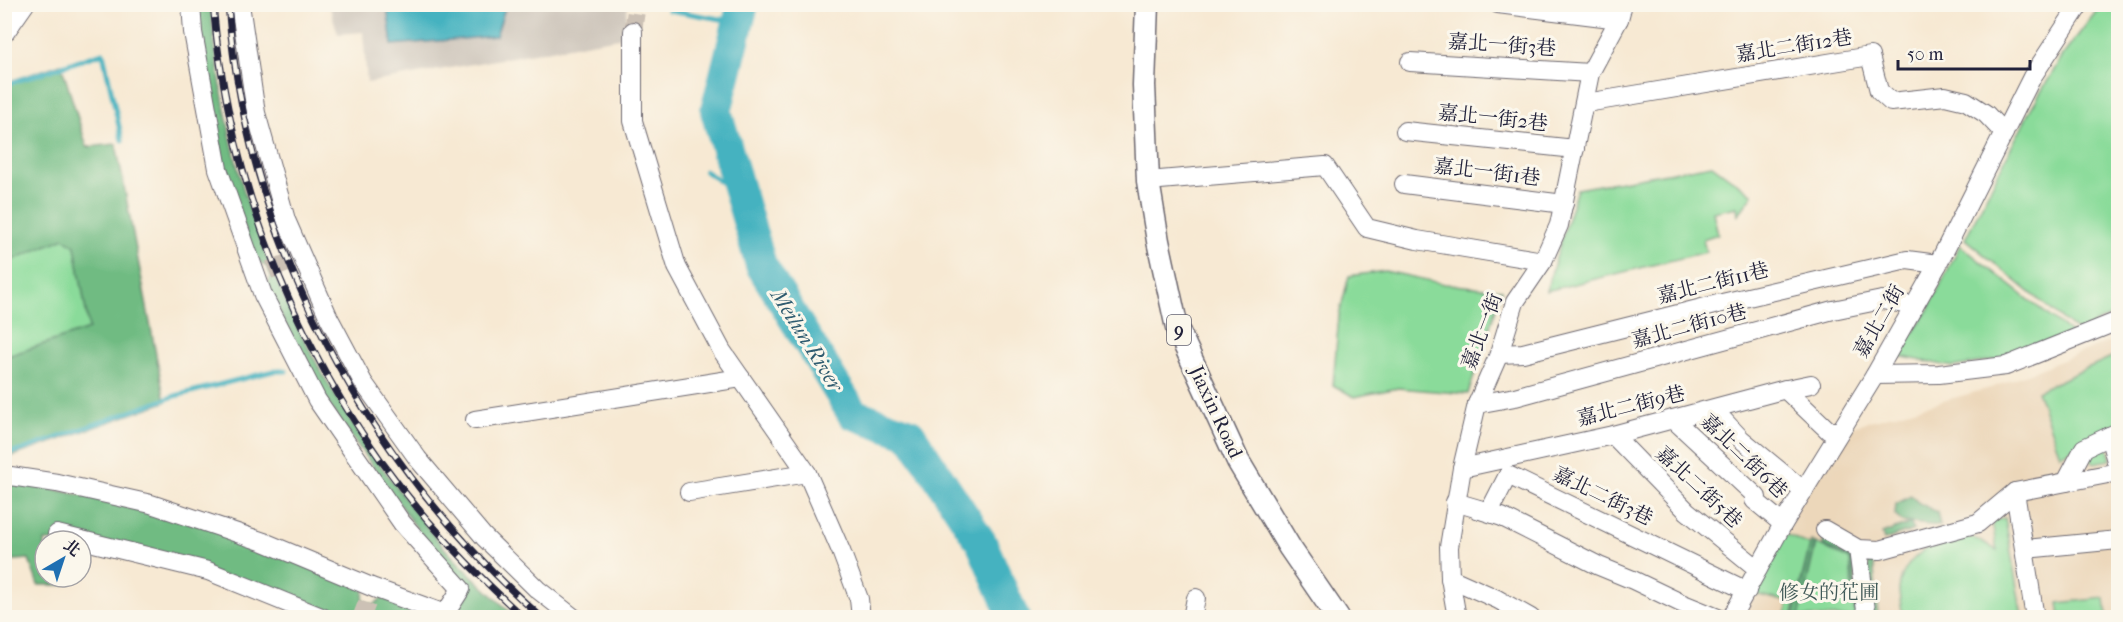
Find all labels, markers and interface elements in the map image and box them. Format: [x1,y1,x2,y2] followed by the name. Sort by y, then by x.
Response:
[1734,25,1854,67] street label: 嘉北二街12巷
[1447,30,1557,60] street label: 嘉北一街3巷
[1898,33,2030,71] scale bar
[1907,44,1944,65] text: 50 m
[1437,101,1549,135] street label: 嘉北一街2巷
[1432,154,1542,190] street label: 嘉北一街1巷
[1655,258,1771,308] street label: 嘉北二街11巷
[1849,281,1909,361] street label: 嘉北二街
[765,283,849,397] water label: Meilun River
[1457,290,1507,372] street label: 嘉北一街
[1629,300,1749,352] street label: 嘉北二街10巷
[1167,315,1191,345] road number: 9
[1184,360,1248,463] street label: Jiaxin Road
[1575,381,1687,431] street label: 嘉北二街9巷
[1696,409,1792,503] street label: 嘉北二街6巷
[1651,442,1747,532] street label: 嘉北二街5巷
[1549,462,1657,530] street label: 嘉北二街3巷
[33,529,93,589] north arrow
[60,535,84,560] text: 北
[1779,581,1879,604] park label: 修女的花圃

